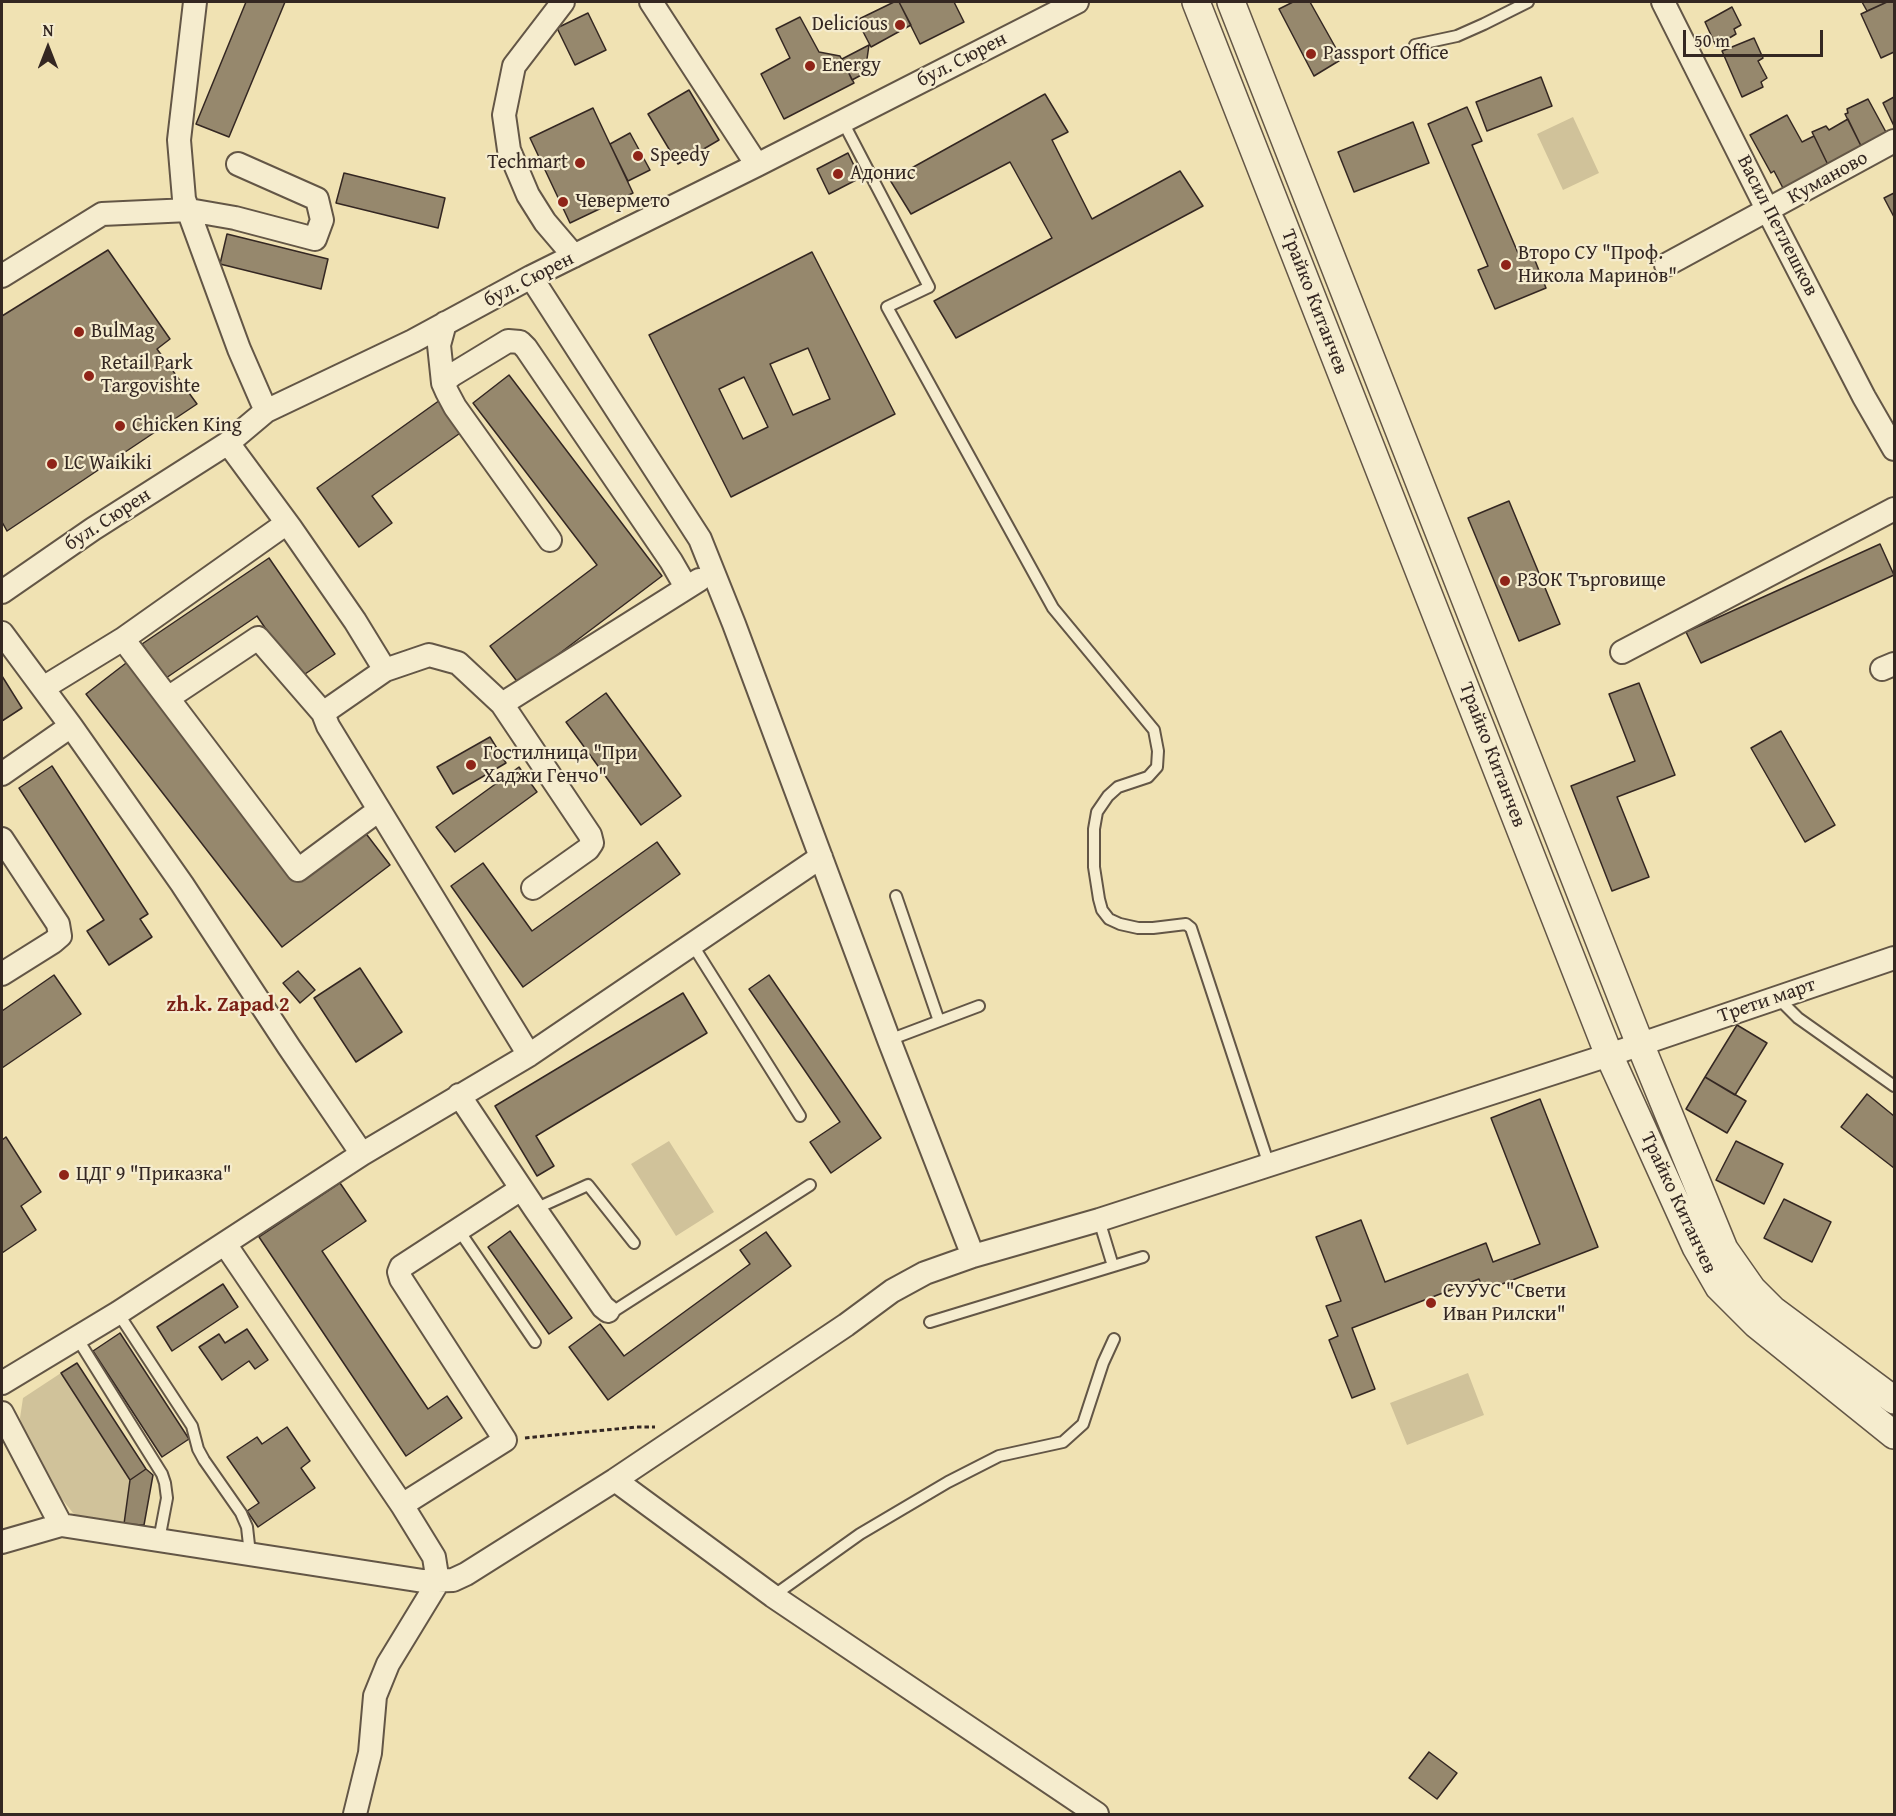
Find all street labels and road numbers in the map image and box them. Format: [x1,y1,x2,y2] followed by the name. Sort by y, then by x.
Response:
[913,27,1011,93] street label: бул. Сюрен
[1784,146,1872,210] street label: Куманово
[1731,152,1823,300] street label: Васил Петлешков
[1275,226,1353,378] street label: Трайко Китанчев
[480,247,578,313] street label: бул. Сюрен
[60,483,156,557] street label: бул. Сюрен
[1453,679,1531,831] street label: Трайко Китанчев
[1715,973,1819,1029] street label: Трети март
[1635,1128,1721,1278] street label: Трайко Китанчев

